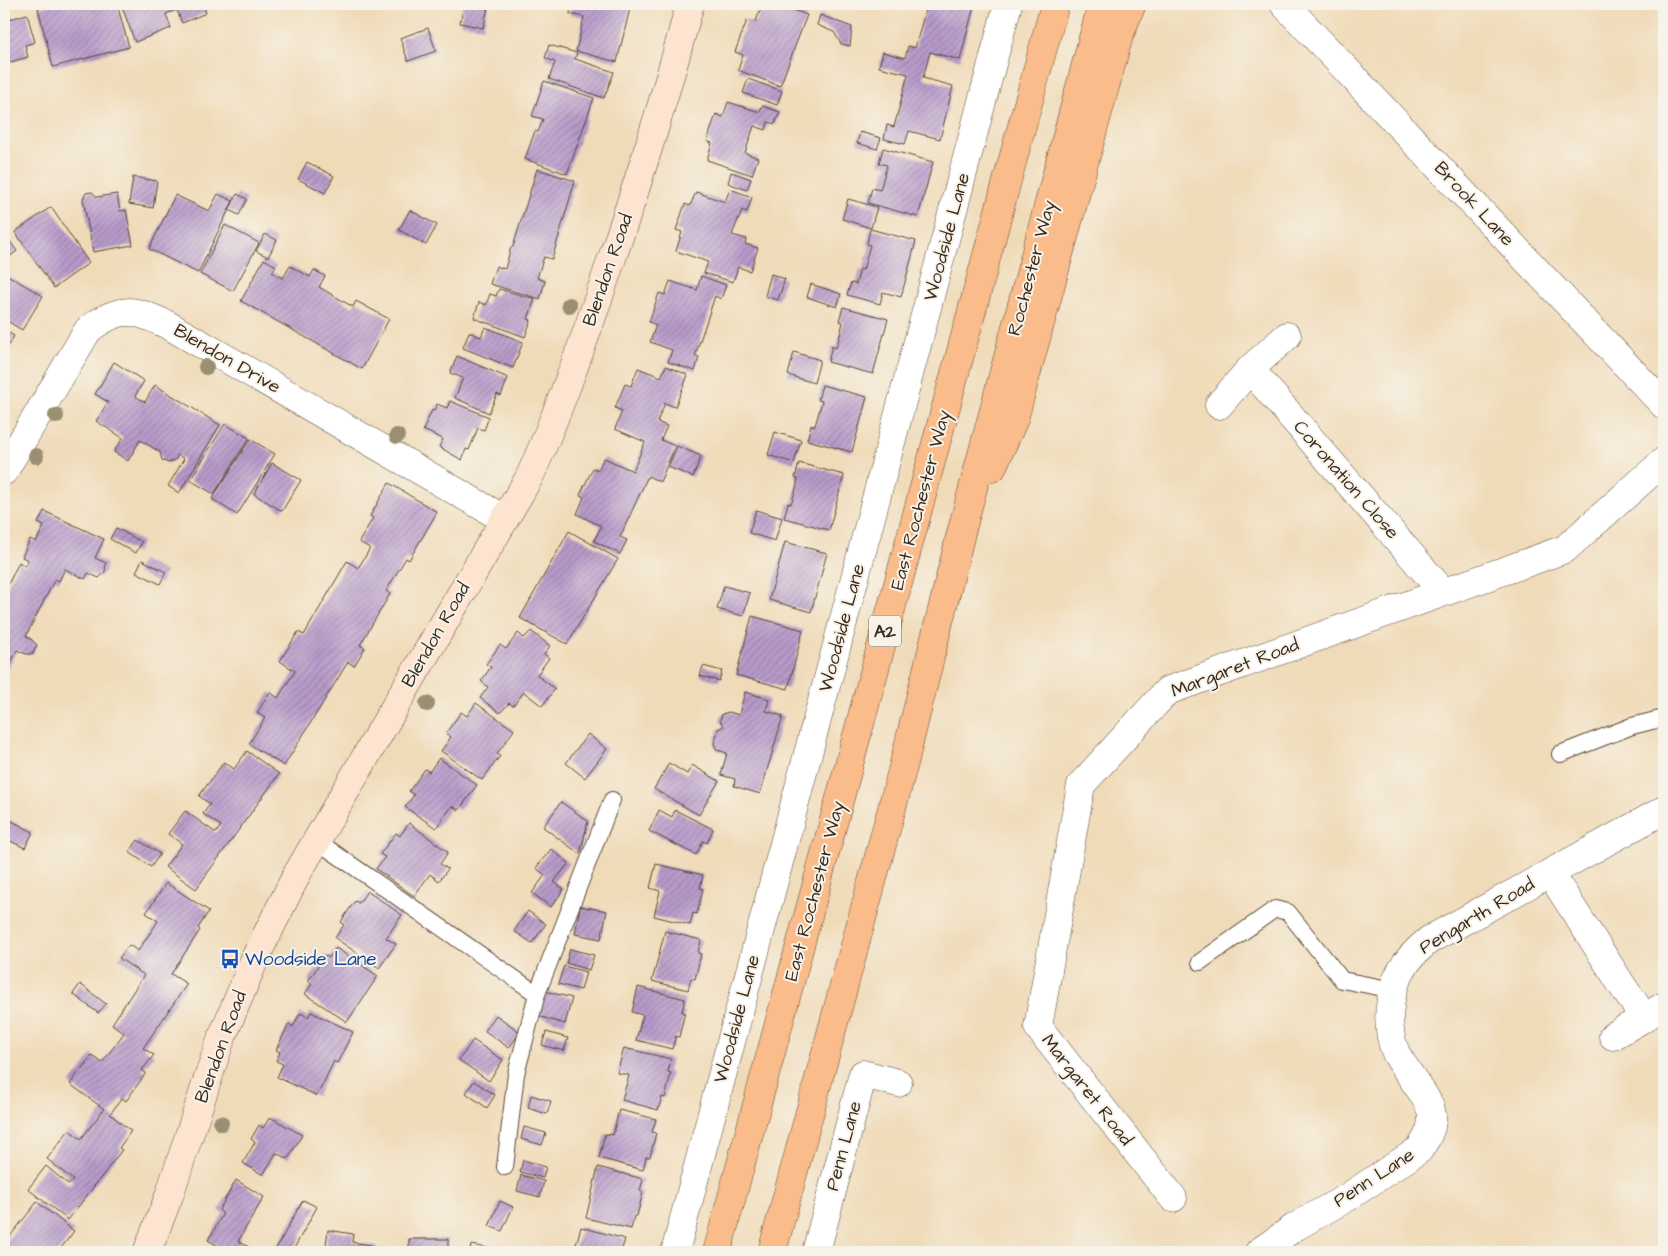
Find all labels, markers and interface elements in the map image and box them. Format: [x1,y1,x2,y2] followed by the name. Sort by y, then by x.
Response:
[1428,156,1520,252] street label: Brook Lane
[917,170,977,304] street label: Woodside Lane
[1001,197,1064,339] street label: Rochester Way
[576,210,640,330] street label: Blendon Road
[168,317,286,401] street label: Blendon Drive
[884,406,959,593] street label: East Rochester Way
[1287,415,1405,545] street label: Coronation Close
[812,561,872,695] street label: Woodside Lane
[395,577,477,693] street label: Blendon Road
[869,616,901,646] road number: A2
[1167,631,1303,706] street label: Margaret Road
[778,797,853,984] street label: East Rochester Way
[1414,871,1540,962] street label: Pengarth Road
[245,946,377,973] place label: Woodside Lane
[219,948,241,970] bus stop icon: Woodside Lane
[707,952,767,1086] street label: Woodside Lane
[188,987,254,1107] street label: Blendon Road
[1034,1028,1139,1152] street label: Margaret Road
[819,1098,869,1194] street label: Penn Lane
[1328,1142,1420,1214] street label: Penn Lane

